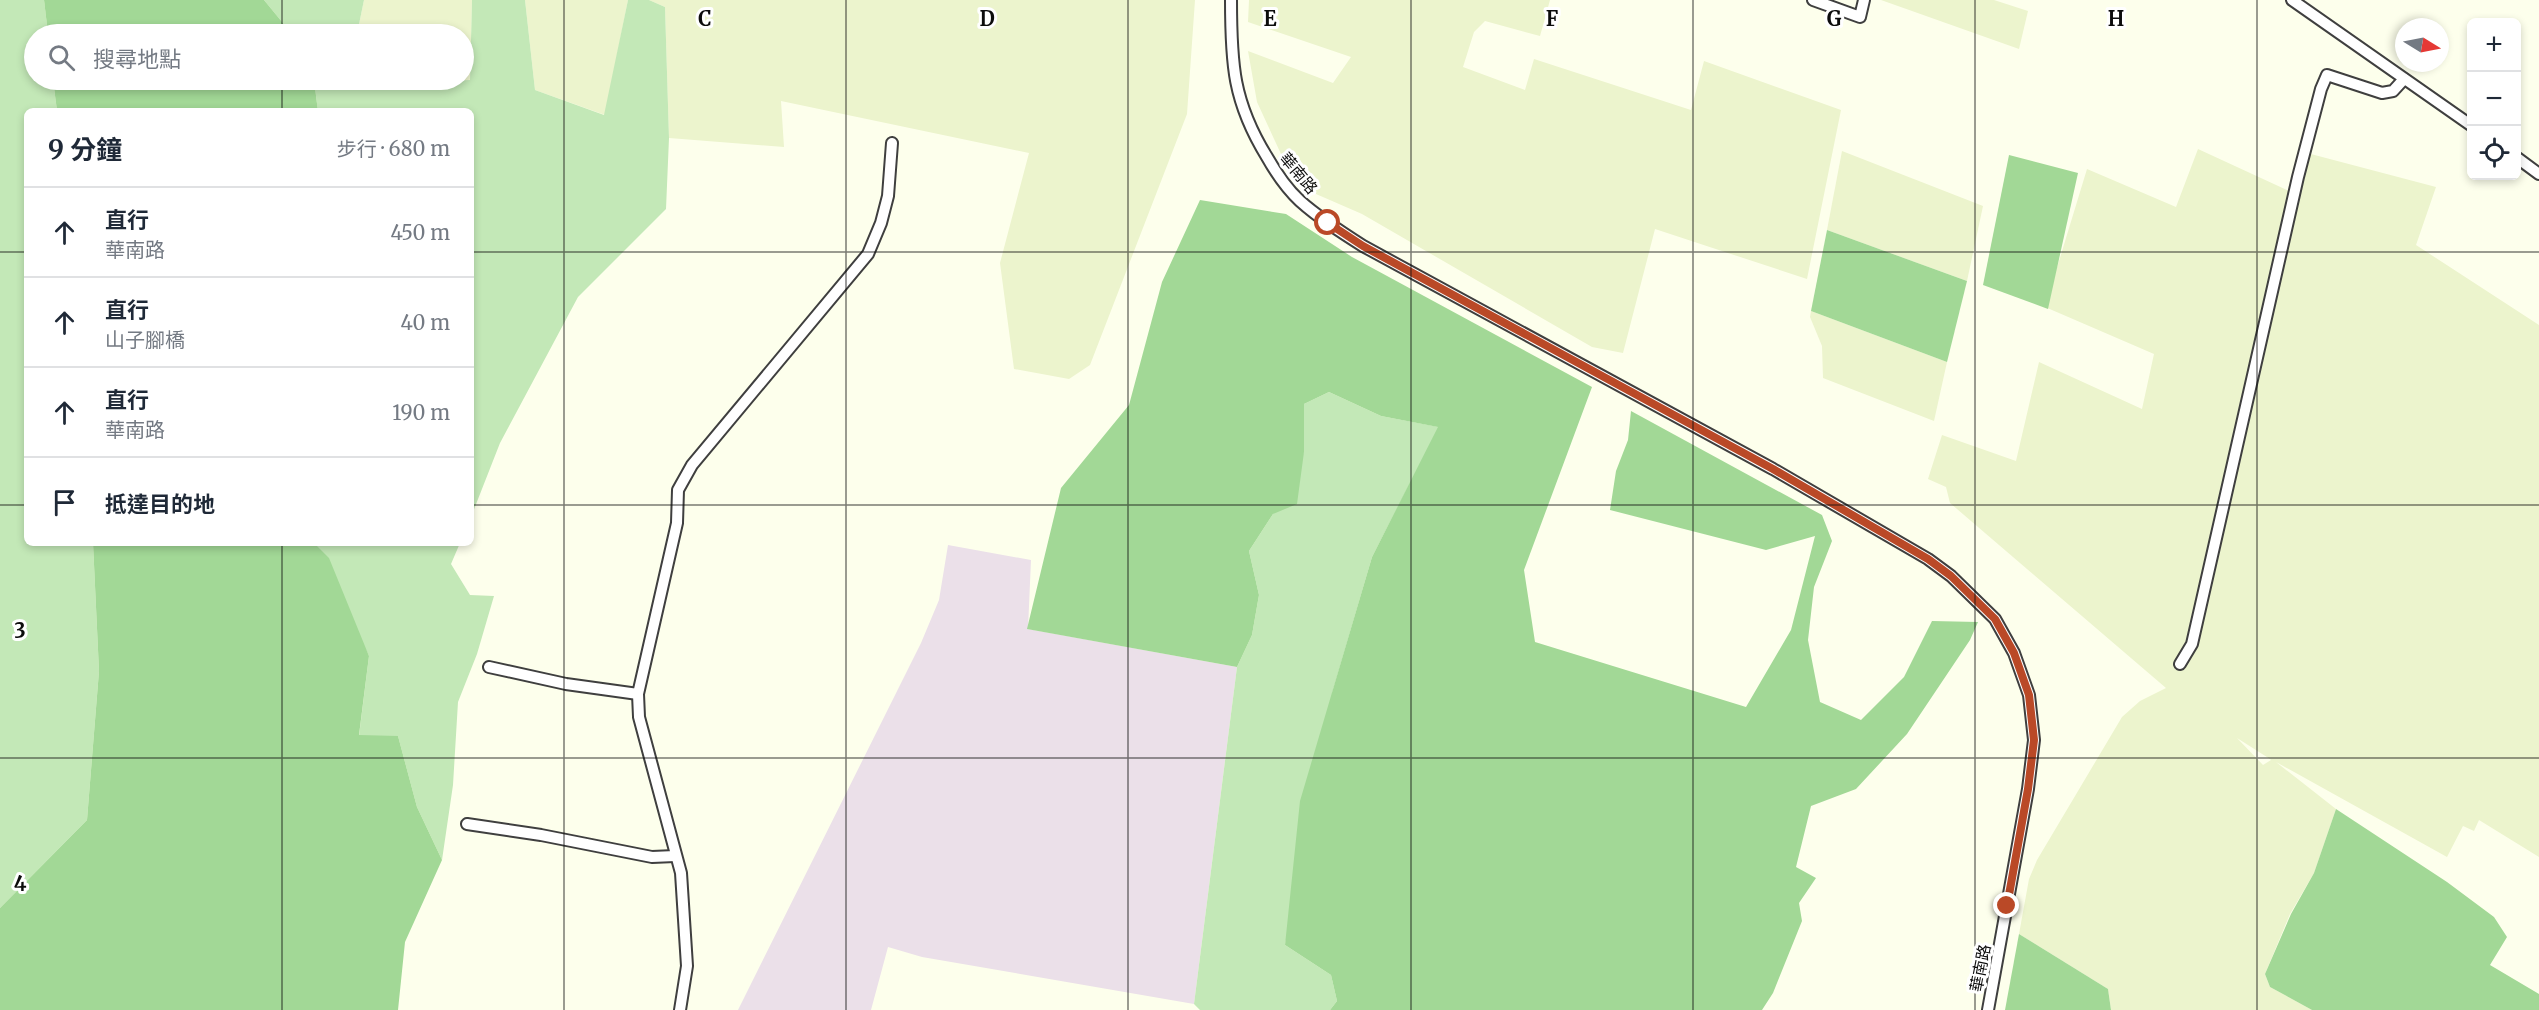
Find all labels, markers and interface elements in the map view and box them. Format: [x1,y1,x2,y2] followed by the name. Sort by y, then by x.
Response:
[698,6,712,31] text: C
[979,6,995,31] text: D
[1263,6,1277,31] text: E
[1546,6,1559,31] text: F
[1827,6,1842,31] text: G
[2108,6,2124,31] text: H
[2395,18,2449,72] north arrow
[2467,18,2521,180] map controls
[2467,18,2521,72] button: +
[24,24,474,90] search box
[45,41,78,74] icon: search
[93,45,181,73] text: 搜尋地點
[2467,72,2521,126] button: −
[2467,126,2521,180] button: locate
[48,133,122,166] text: 9 分鐘
[337,136,450,161] text: 步行 · 680 m
[1276,148,1322,198] street label: 華南路
[105,206,149,234] text: 直行
[1314,209,1340,235] route start
[48,216,81,249] icon: ahead
[391,220,450,245] text: 450 m
[105,237,165,262] text: 華南路
[105,296,149,324] text: 直行
[48,306,81,339] icon: ahead
[400,310,450,335] text: 40 m
[105,327,185,352] text: 山子腳橋
[105,386,149,414] text: 直行
[48,396,81,429] icon: ahead
[392,400,450,425] text: 190 m
[105,417,165,442] text: 華南路
[48,486,81,519] icon: arrive
[105,490,215,518] text: 抵達目的地
[14,618,26,643] text: 3
[14,871,27,896] text: 4
[1993,892,2019,918] route end
[1966,943,1994,993] street label: 華南路

